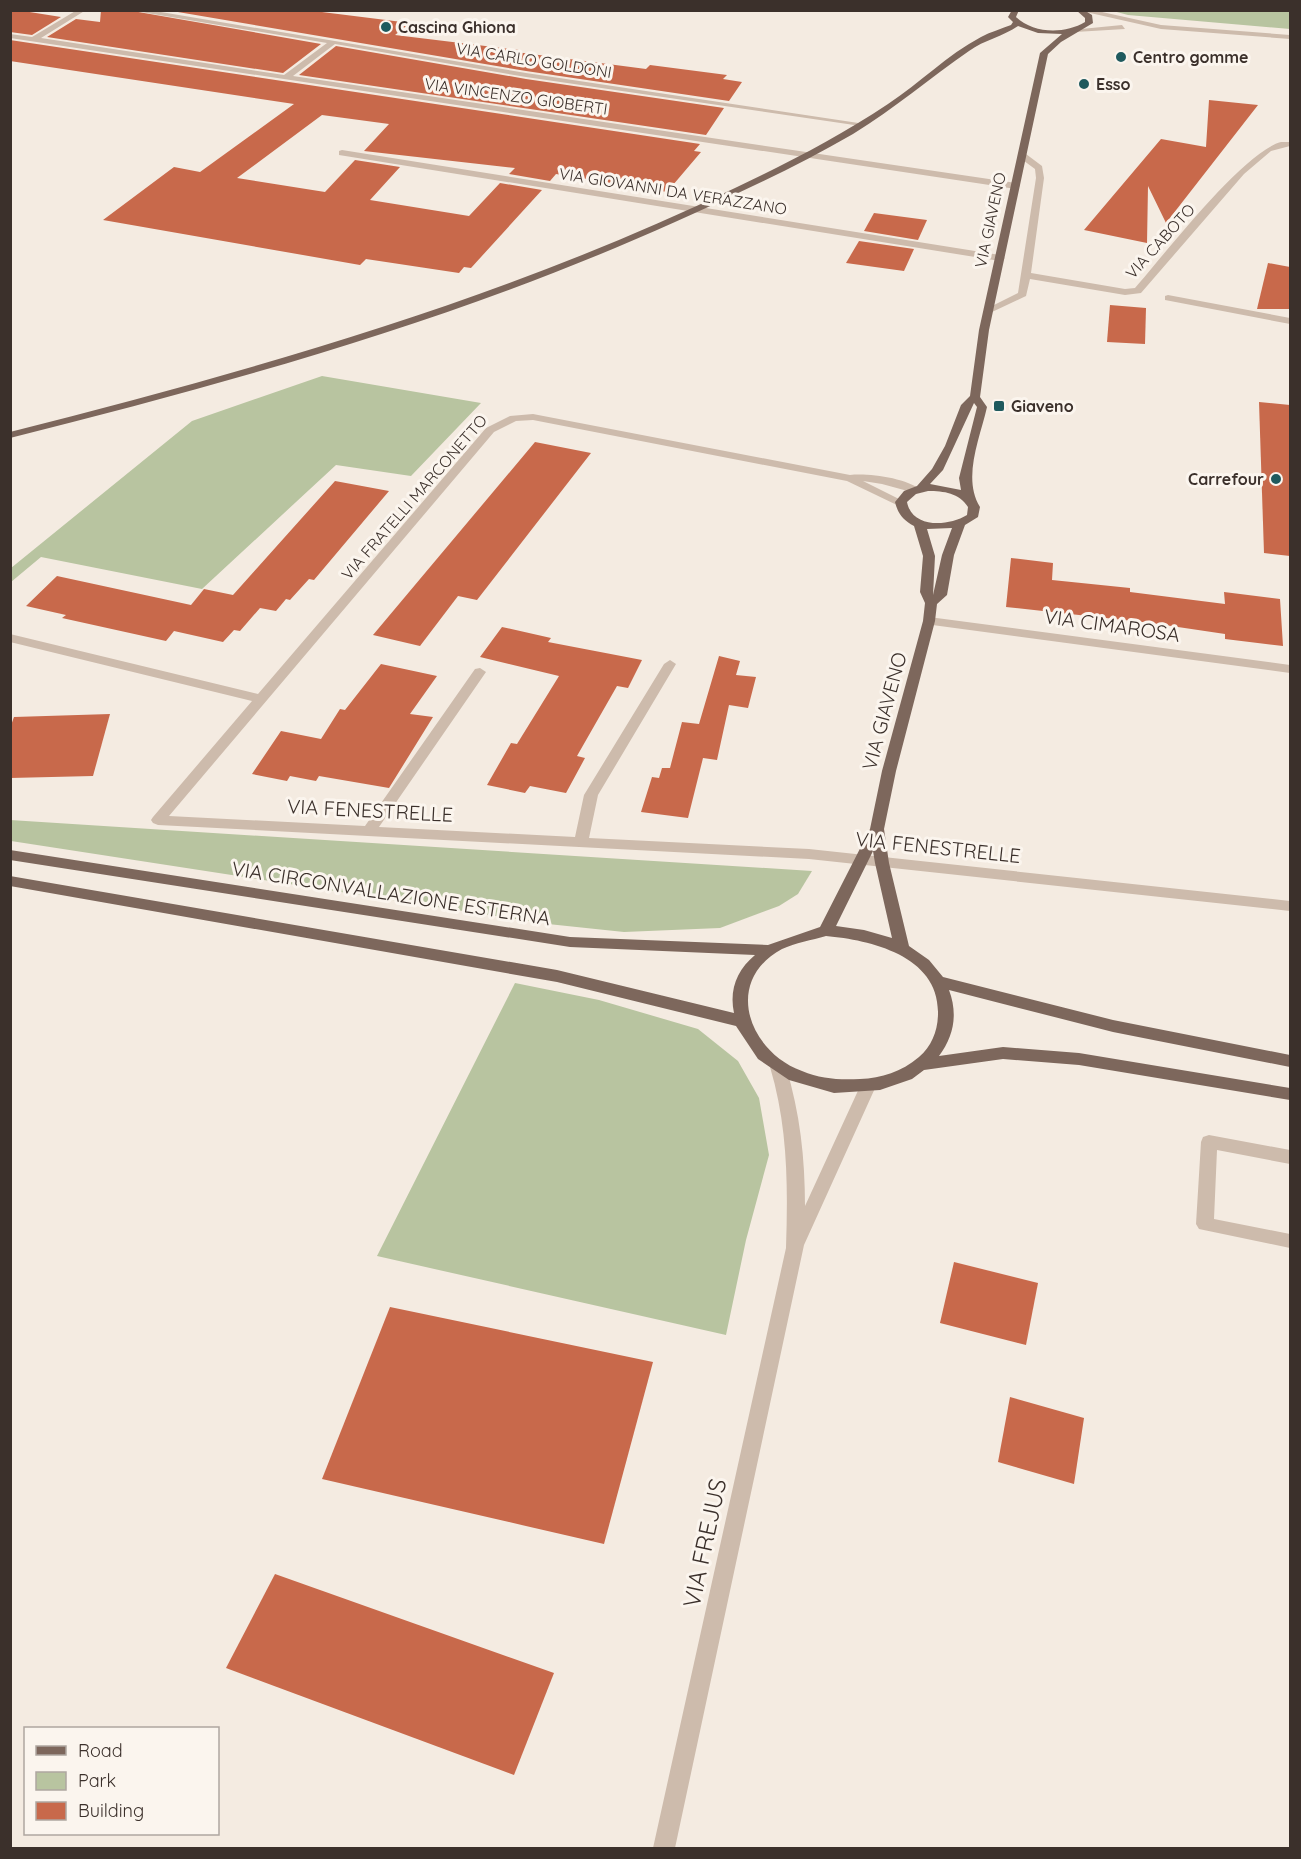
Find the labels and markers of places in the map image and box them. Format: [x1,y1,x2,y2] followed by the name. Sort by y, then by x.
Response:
[398,17,516,37] place label: Cascina Ghiona
[379,20,393,34] marker: Cascina Ghiona
[1133,47,1248,67] place label: Centro gomme
[1114,50,1128,64] marker: Centro gomme
[1096,74,1131,94] place label: Esso
[1077,77,1091,91] marker: Esso
[1011,396,1074,416] place label: Giaveno
[992,399,1006,413] marker: Giaveno
[1188,469,1264,489] place label: Carrefour
[1269,472,1283,486] marker: Carrefour

